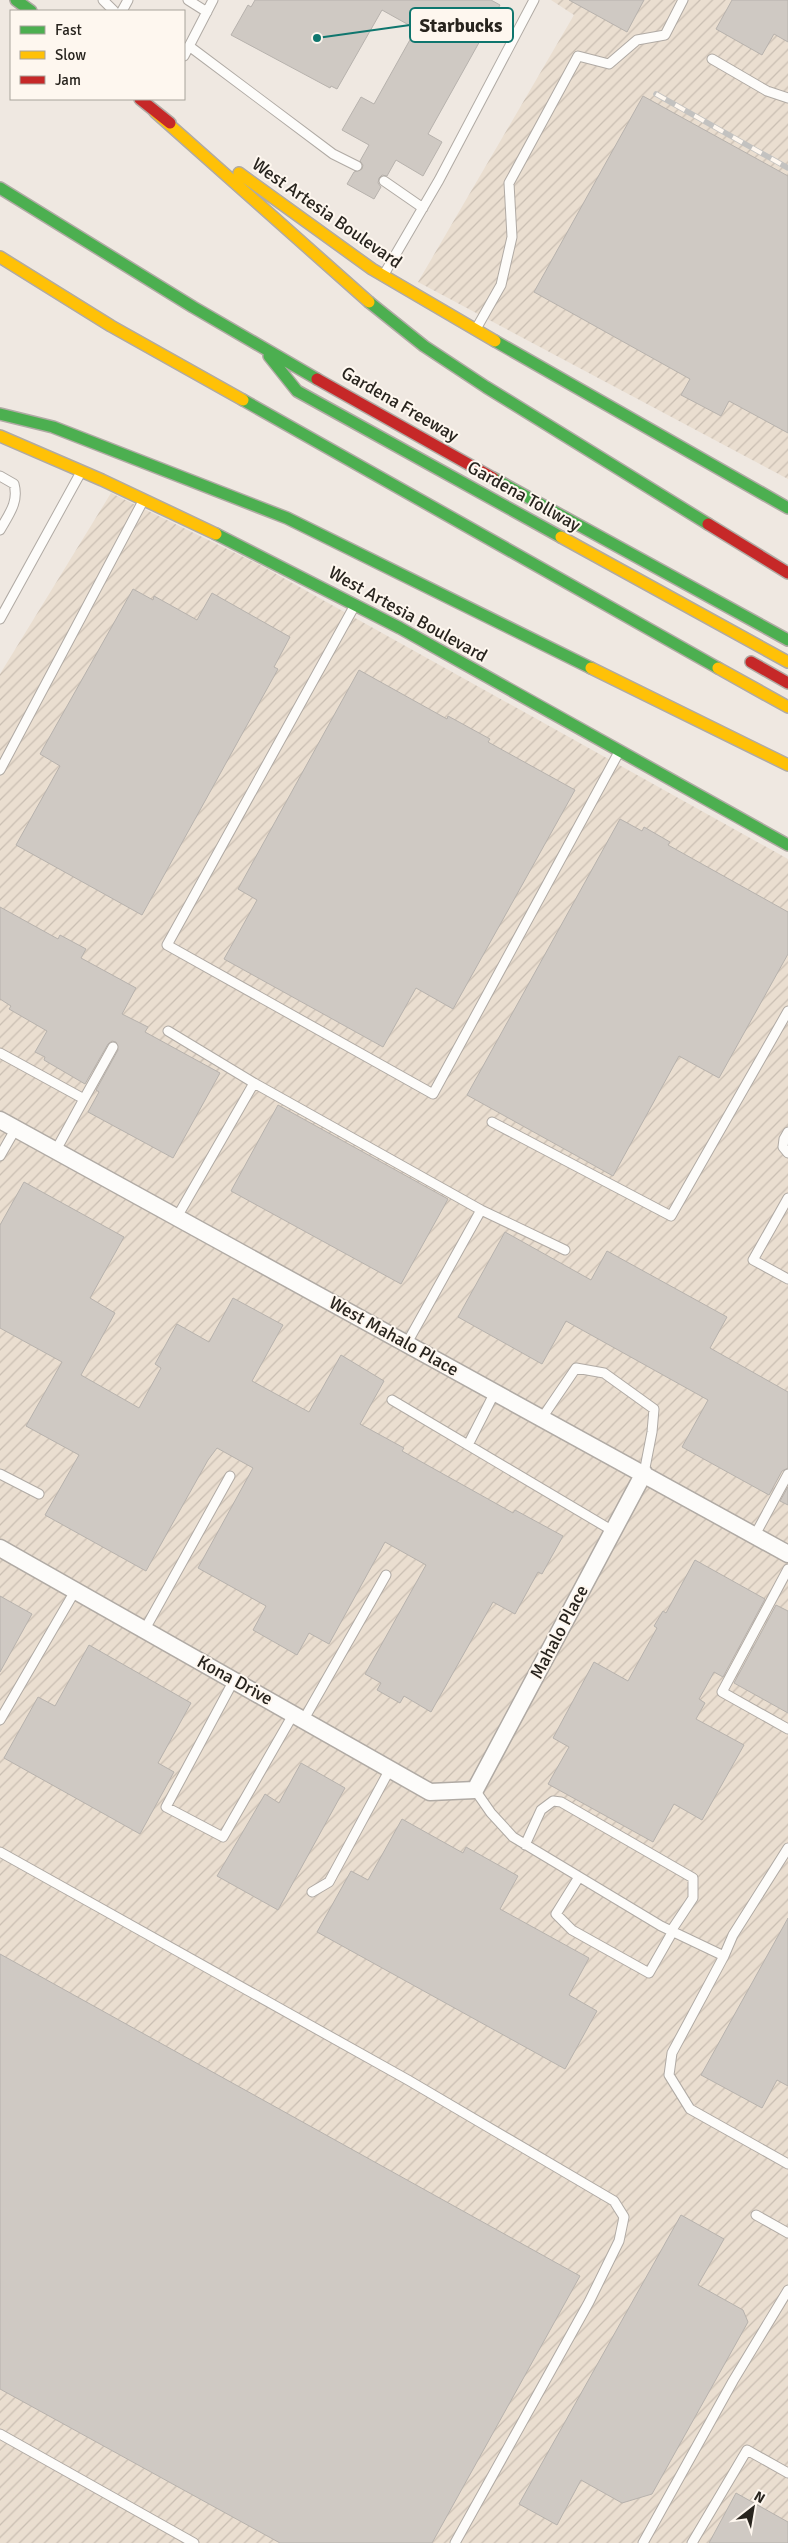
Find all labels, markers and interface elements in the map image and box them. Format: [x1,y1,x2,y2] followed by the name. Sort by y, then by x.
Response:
[410,8,513,42] callout: Starbucks
[10,10,185,100] legend
[420,14,502,38] text: Starbucks
[55,21,82,39] text: Fast
[55,46,86,64] text: Slow
[55,71,81,89] text: Jam
[248,153,406,273] street label: West Artesia Boulevard
[337,362,463,447] street label: Gardena Freeway
[464,456,585,536] street label: Gardena Tollway
[325,561,491,667] street label: West Artesia Boulevard
[325,1291,463,1381] street label: West Mahalo Place
[525,1581,593,1683] street label: Mahalo Place
[193,1650,277,1710] street label: Kona Drive
[728,2483,778,2533] north arrow
[751,2487,768,2507] text: N

